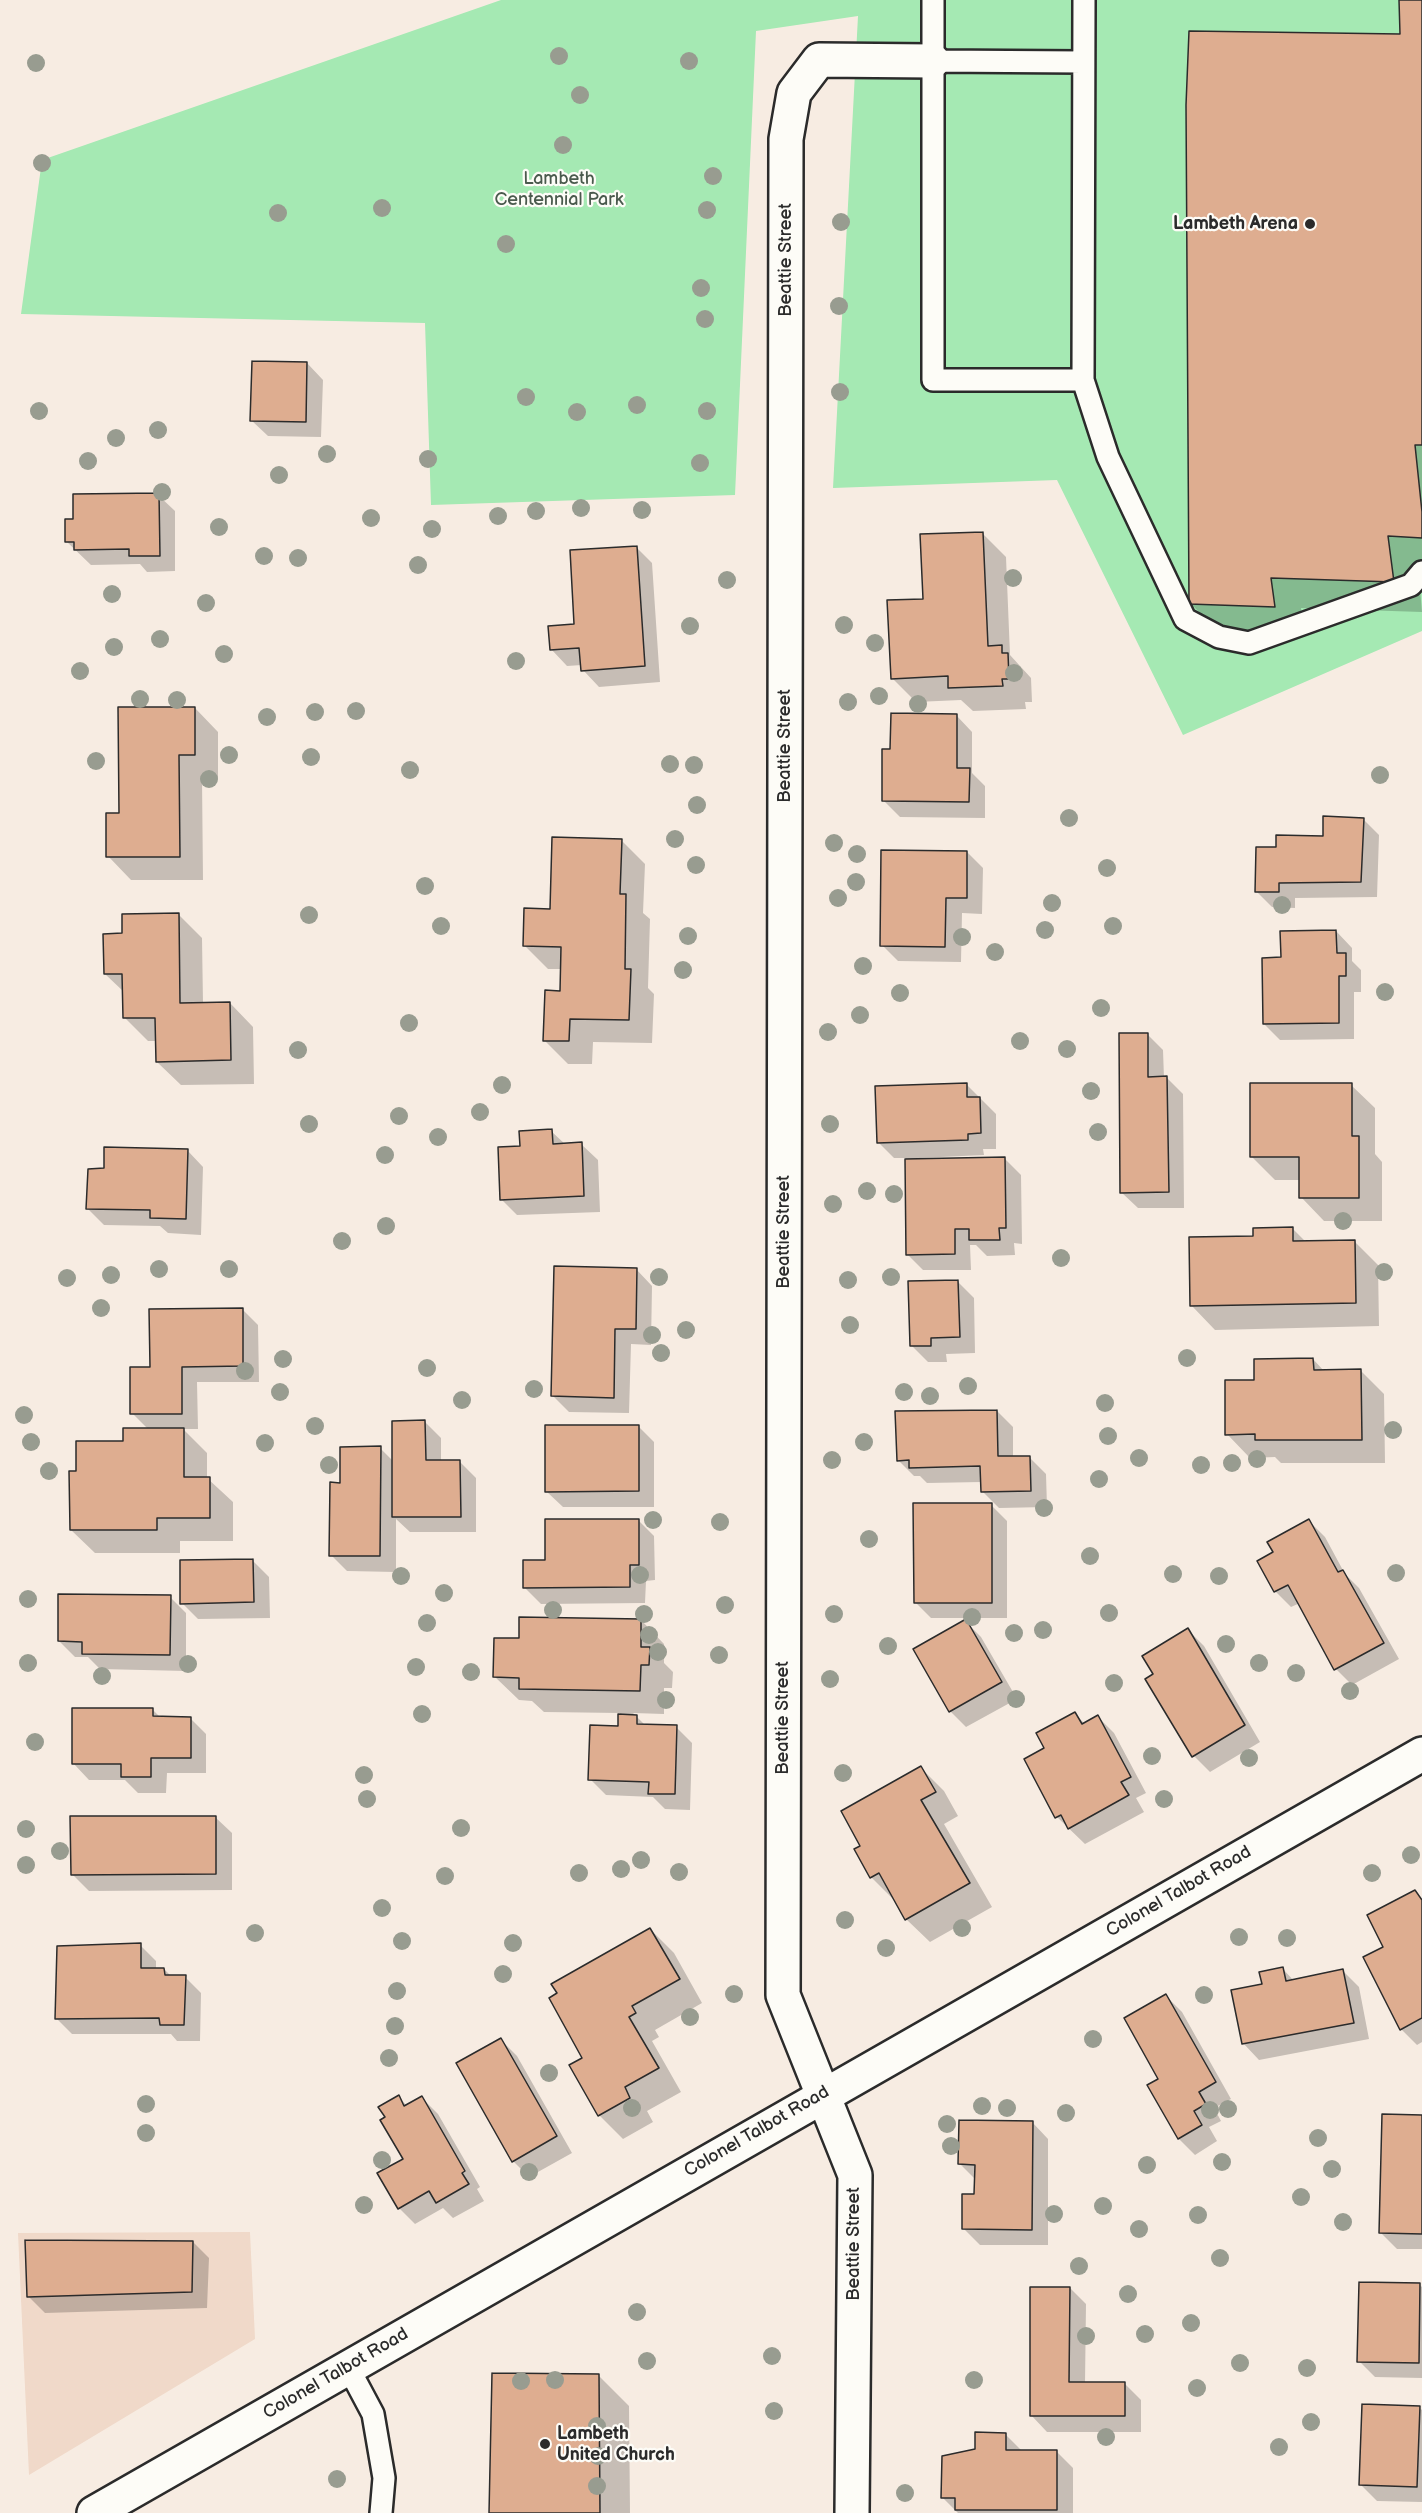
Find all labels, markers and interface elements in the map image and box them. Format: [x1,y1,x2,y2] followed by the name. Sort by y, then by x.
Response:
[495,168,623,210] park label: Lambeth Centennial Park
[775,203,797,317] street label: Beattie Street
[1173,213,1298,235] place label: Lambeth Arena
[1303,217,1317,231] marker: Lambeth Arena
[774,689,796,803] street label: Beattie Street
[773,1175,795,1289] street label: Beattie Street
[772,1661,794,1775] street label: Beattie Street
[1103,1842,1255,1942] street label: Colonel Talbot Road
[681,2082,833,2182] street label: Colonel Talbot Road
[843,2187,865,2301] street label: Beattie Street
[260,2324,412,2424] street label: Colonel Talbot Road
[557,2423,675,2466] place label: Lambeth United Church
[538,2437,552,2451] marker: Lambeth United Church

